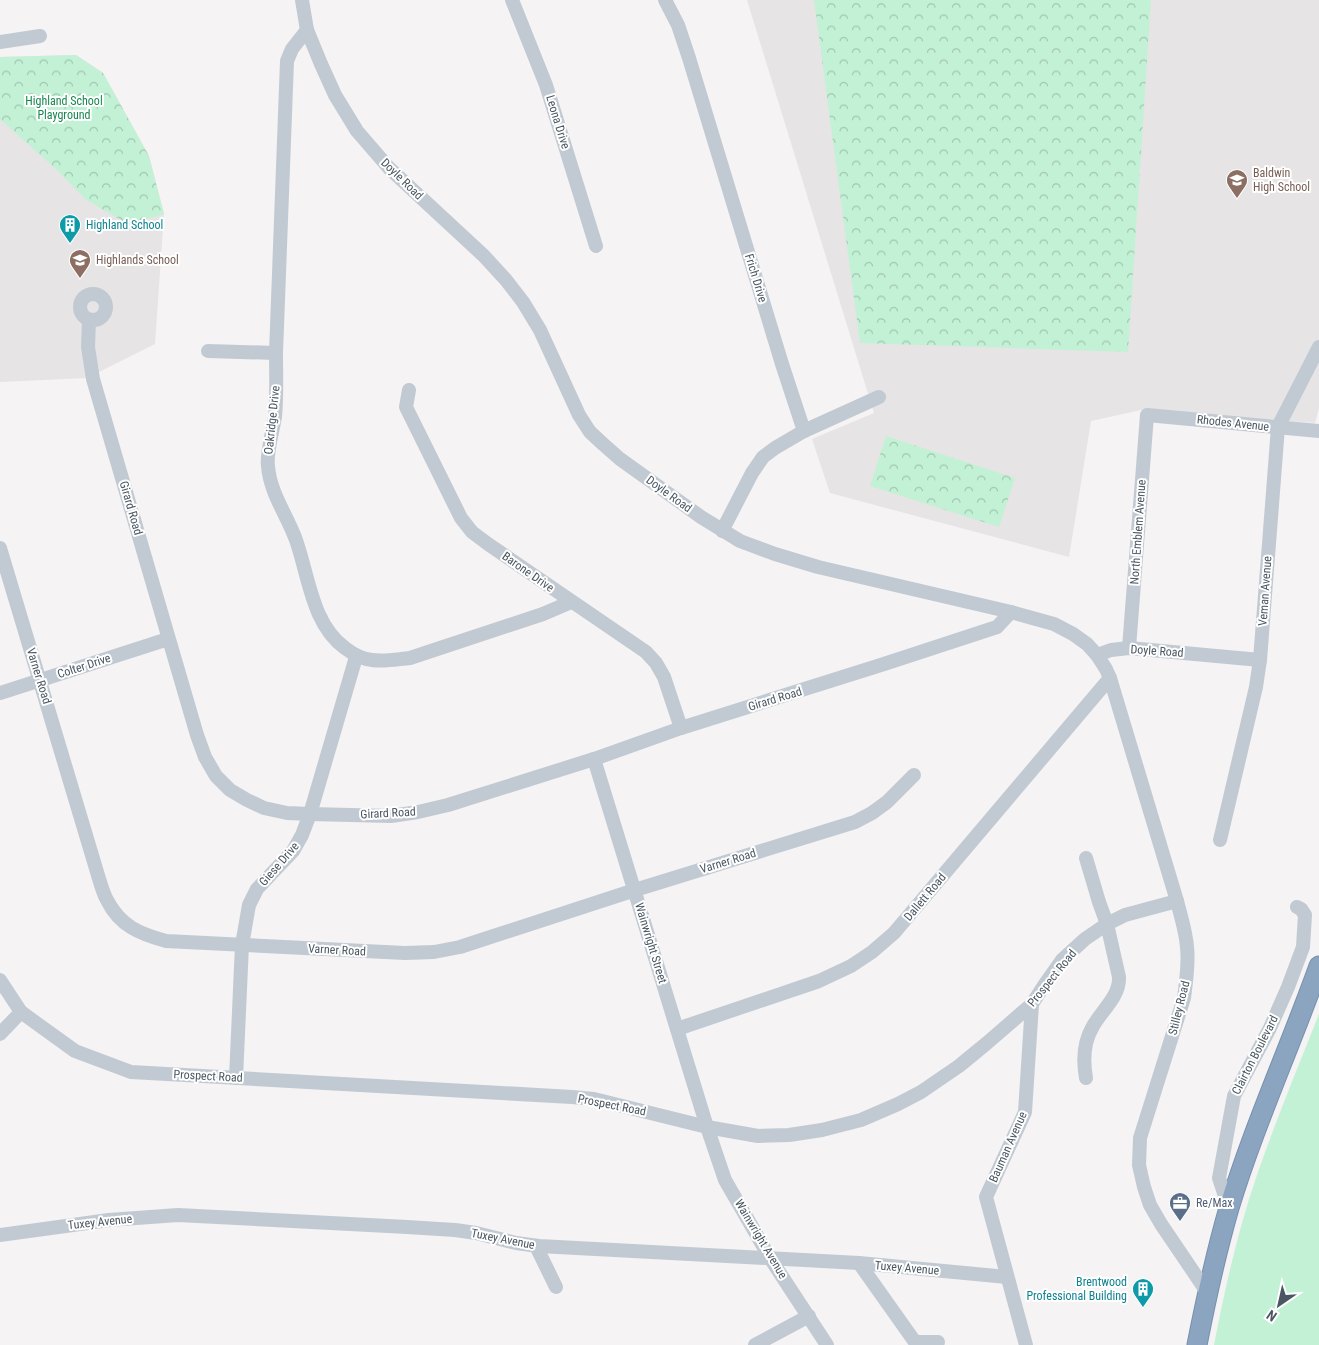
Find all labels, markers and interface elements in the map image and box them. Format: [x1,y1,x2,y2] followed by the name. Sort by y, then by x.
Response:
[543,93,573,151] street label: Leona Drive
[25,94,103,122] park label: Highland School Playground
[378,156,426,202] street label: Doyle Road
[1253,166,1310,194] place label: Baldwin High School
[1225,168,1249,199] school or university icon: Baldwin High School
[58,213,82,244] building icon: Highland School
[86,218,163,232] place label: Highland School
[68,248,92,279] school or university icon: Highlands School
[742,252,770,304] street label: Frich Drive
[96,253,179,267] place label: Highlands School
[261,385,283,455] street label: Oakridge Drive
[1196,412,1270,434] street label: Rhodes Avenue
[643,473,695,515] street label: Doyle Road
[117,479,145,537] street label: Girard Road
[1127,479,1149,585] street label: North Emblem Avenue
[499,549,557,595] street label: Barone Drive
[1256,555,1274,626] street label: Veman Avenue
[1130,642,1184,660] street label: Doyle Road
[24,646,54,706] street label: Varner Road
[56,651,113,681] street label: Colter Drive
[746,684,804,714] street label: Girard Road
[360,805,416,821] street label: Girard Road
[256,839,302,889] street label: Giese Drive
[698,846,758,876] street label: Varner Road
[901,870,949,924] street label: Dallett Road
[632,901,670,985] street label: Wainwright Street
[308,941,366,959] street label: Varner Road
[1025,947,1079,1009] street label: Prospect Road
[1166,979,1193,1037] street label: Stilley Road
[1229,1013,1281,1097] street label: Clairton Boulevard
[173,1067,243,1085] street label: Prospect Road
[577,1092,647,1118] street label: Prospect Road
[986,1109,1030,1185] street label: Bauman Avenue
[1168,1191,1192,1222] office icon: Re/Max
[1196,1196,1233,1210] place label: Re/Max
[732,1197,790,1282] street label: Wainwright Avenue
[67,1212,133,1232] street label: Tuxey Avenue
[470,1226,536,1252] street label: Tuxey Avenue
[874,1258,940,1278] street label: Tuxey Avenue
[1026,1275,1127,1303] place label: Brentwood Professional Building
[1131,1277,1155,1308] building icon: Brentwood Professional Building
[1254,1280,1304,1330] north arrow
[1264,1307,1280,1325] text: N

